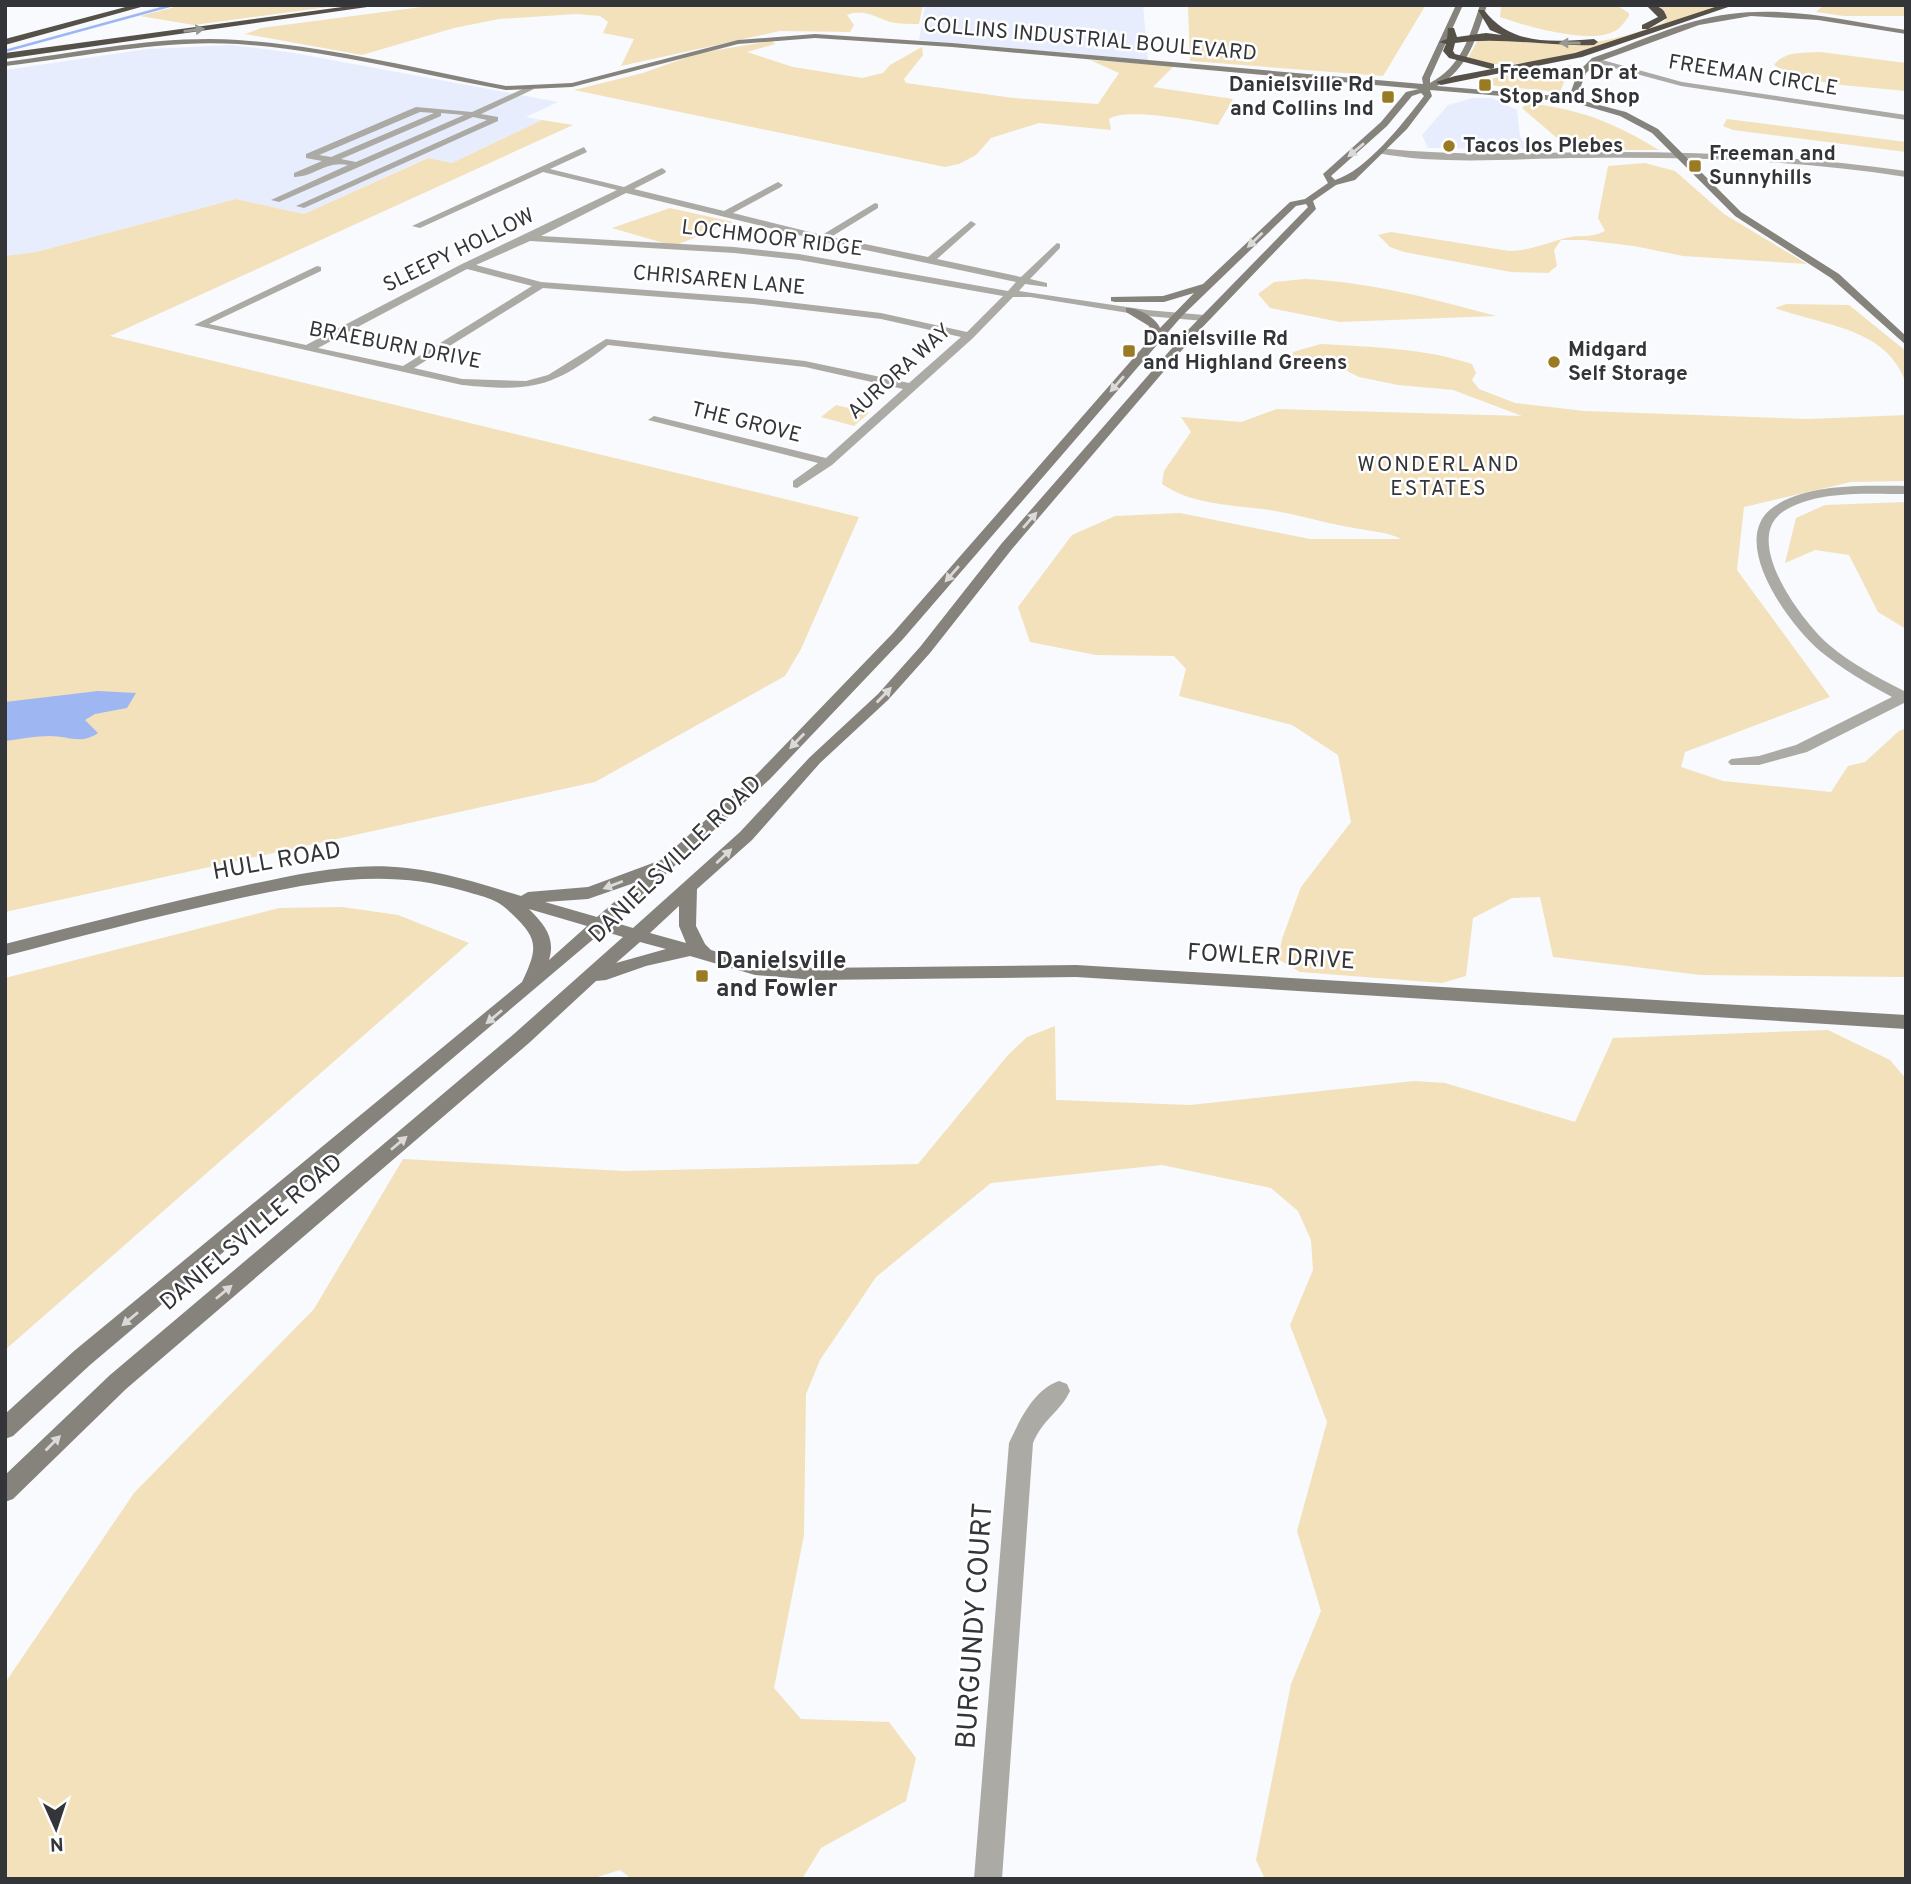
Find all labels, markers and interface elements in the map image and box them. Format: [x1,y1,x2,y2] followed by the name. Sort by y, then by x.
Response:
[922,12,1258,68] street label: COLLINS INDUSTRIAL BOULEVARD
[183,24,205,35] one-way arrow
[1559,38,1581,49] one-way arrow
[1666,49,1840,103] street label: FREEMAN CIRCLE
[1499,60,1640,111] place label: Freeman Dr at Stop and Shop
[1229,72,1374,123] place label: Danielsville Rd and Collins Ind
[1477,77,1493,93] marker: Freeman Dr at Stop and Shop
[1380,89,1396,105] marker: Danielsville Rd and Collins Ind
[1463,133,1623,160] place label: Tacos los Plebes
[1441,138,1457,154] marker: Tacos los Plebes
[1709,141,1836,192] place label: Freeman and Sunnyhills
[1347,142,1364,157] one-way arrow
[1687,158,1703,174] marker: Freeman and Sunnyhills
[379,203,539,299] street label: SLEEPY HOLLOW
[680,214,864,264] street label: LOCHMOOR RIDGE
[1246,232,1264,248] one-way arrow
[632,260,806,302] street label: CHRISAREN LANE
[306,316,484,376] street label: BRAEBURN DRIVE
[842,318,958,426] street label: AURORA WAY
[1143,326,1347,377] place label: Danielsville Rd and Highland Greens
[1568,337,1688,388] place label: Midgard Self Storage
[1121,343,1137,359] marker: Danielsville Rd and Highland Greens
[1546,354,1562,370] marker: Midgard Self Storage
[1109,375,1125,393] one-way arrow
[688,396,804,450] street label: THE GROVE
[1357,452,1521,503] district label: WONDERLAND ESTATES
[1022,511,1038,529] one-way arrow
[945,566,960,583] one-way arrow
[876,686,893,703] one-way arrow
[790,732,806,749] one-way arrow
[583,770,769,950] street label: DANIELSVILLE ROAD
[210,836,344,888] street label: HULL ROAD
[715,849,732,865] one-way arrow
[602,880,623,891] one-way arrow
[1186,939,1356,977] street label: FOWLER DRIVE
[716,947,846,1005] place label: Danielsville and Fowler
[694,968,710,984] marker: Danielsville and Fowler
[485,1009,502,1024] one-way arrow
[391,1136,408,1151] one-way arrow
[154,1148,350,1318] street label: DANIELSVILLE ROAD
[215,1285,232,1300] one-way arrow
[121,1311,138,1326] one-way arrow
[45,1435,61,1452] one-way arrow
[949,1502,1003,1750] street label: BURGUNDY COURT
[21,1793,91,1863] north arrow
[49,1831,64,1855] text: N

